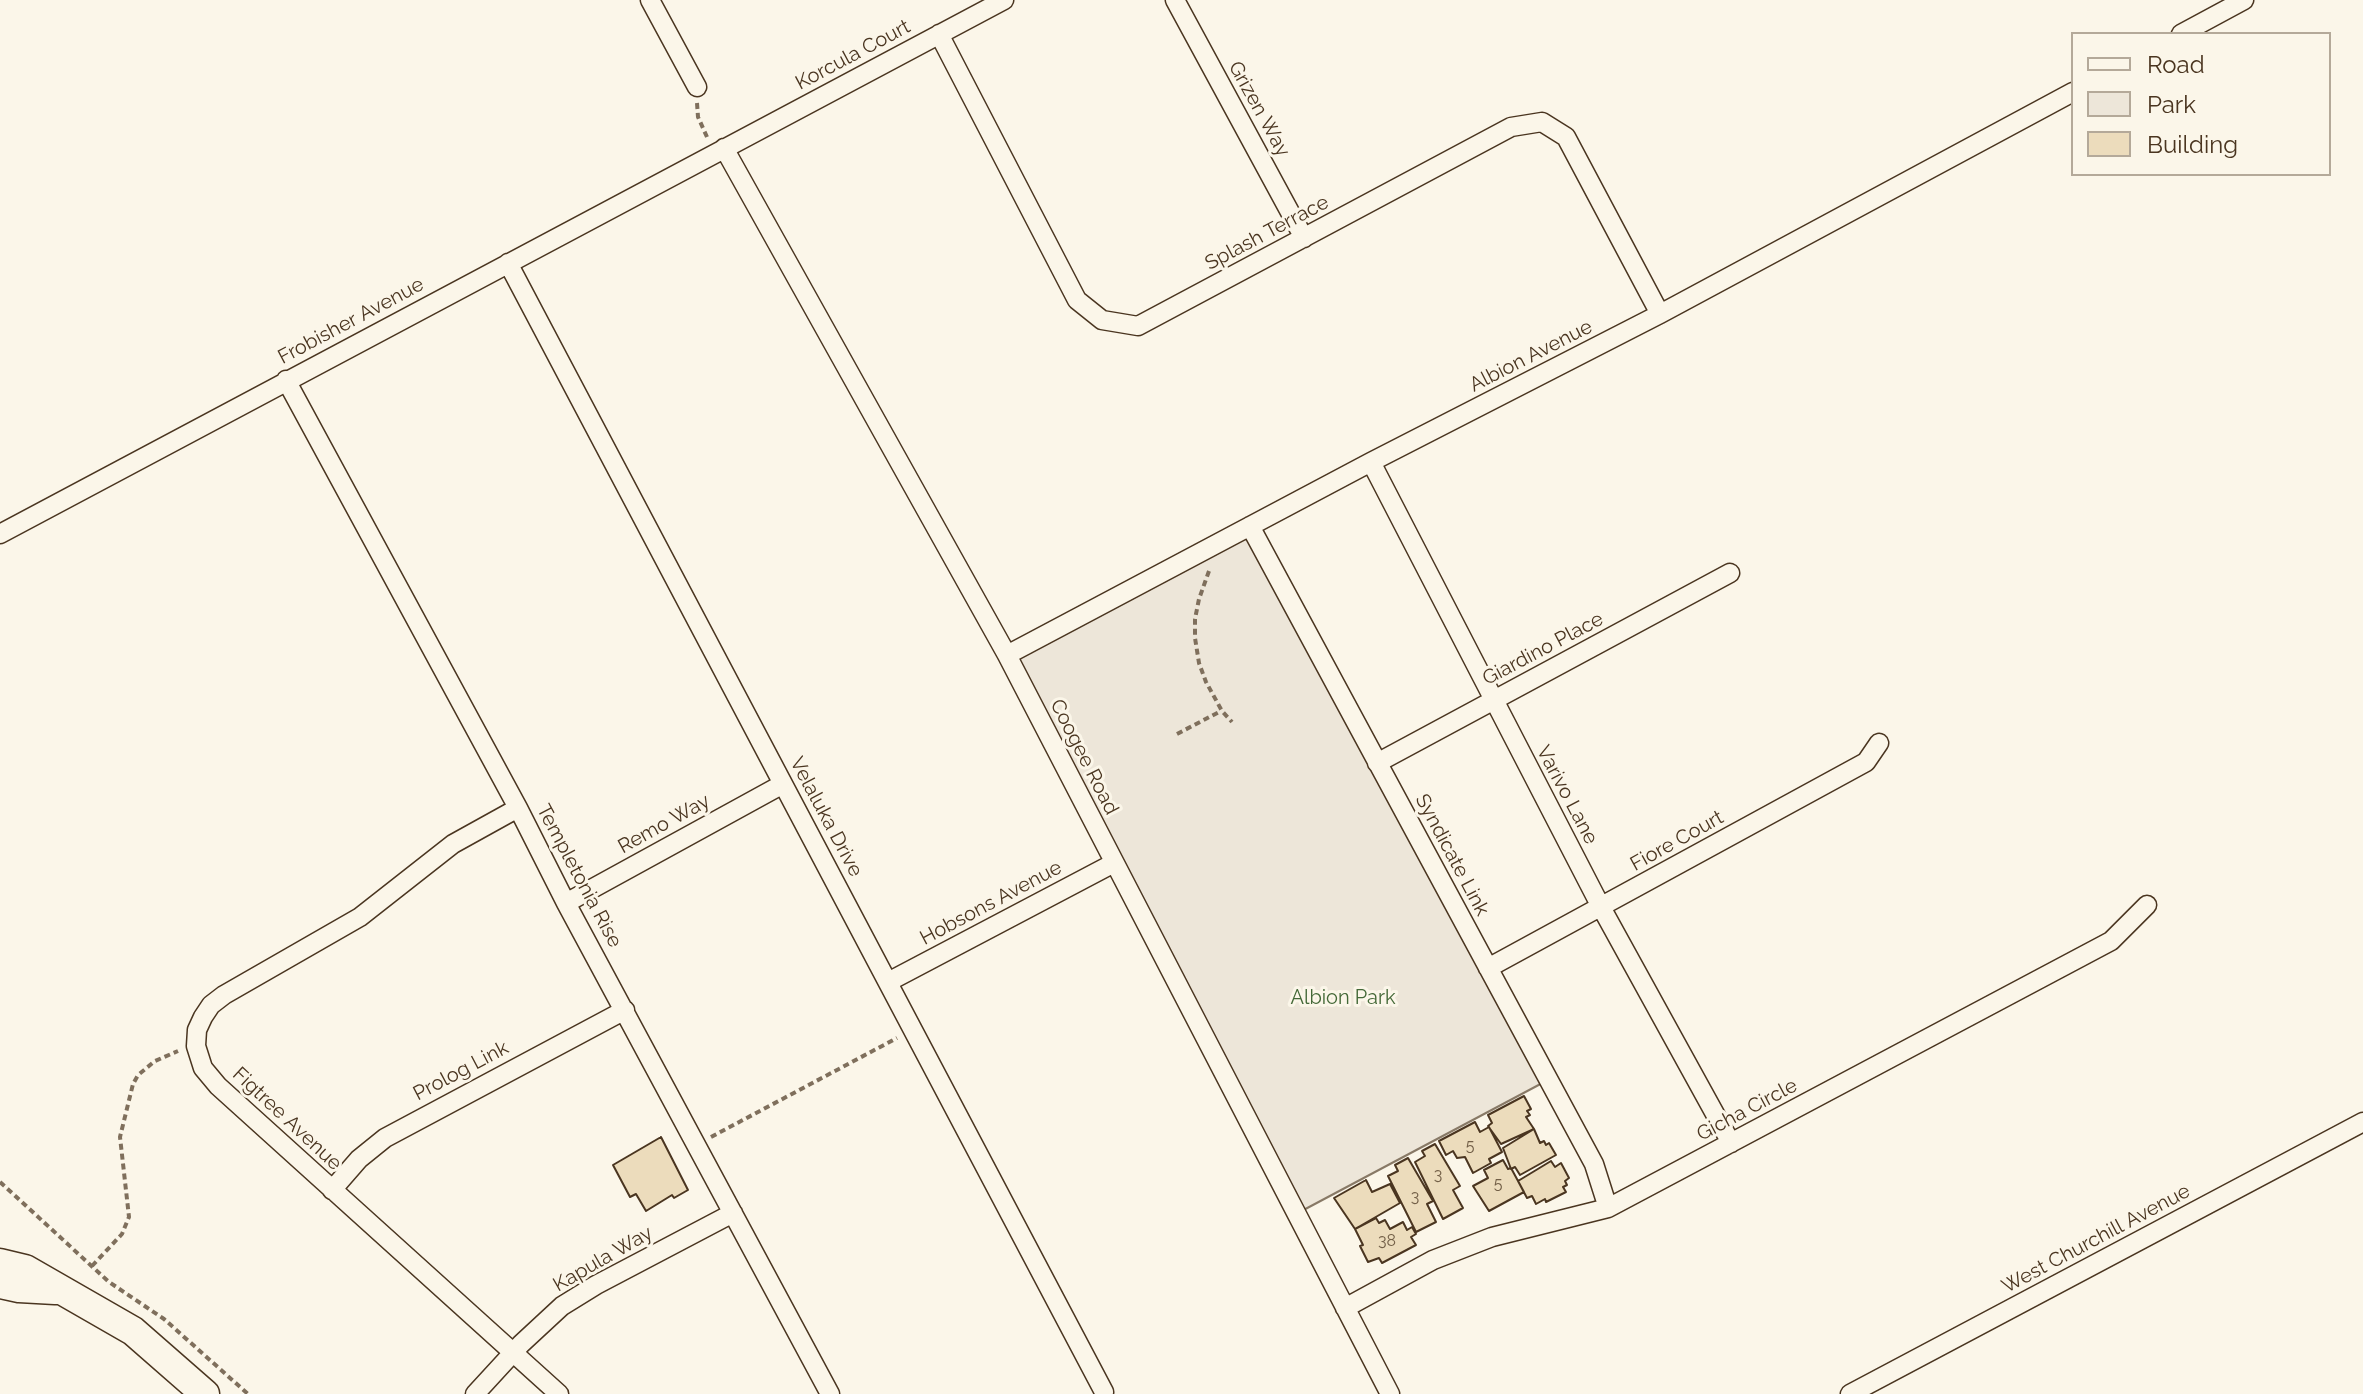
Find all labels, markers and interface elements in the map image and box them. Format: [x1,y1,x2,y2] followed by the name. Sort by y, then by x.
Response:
[792,15,914,95] street label: Korcula Court
[2071,32,2331,176] legend
[2147,50,2205,79] text: Road
[1223,57,1295,161] street label: Grizen Way
[2147,90,2196,119] text: Park
[2147,130,2238,159] text: Building
[1201,190,1333,276] street label: Splash Terrace
[274,272,428,370] street label: Frobisher Avenue
[1466,315,1596,397] street label: Albion Avenue
[1479,607,1607,691] street label: Giardino Place
[1045,695,1123,819] street label: Coogee Road
[1531,742,1603,848] street label: Varivo Lane
[784,753,868,881] street label: Velaluka Drive
[614,789,714,859] street label: Remo Way
[1410,790,1494,920] street label: Syndicate Link
[531,800,627,952] street label: Templetonia Rise
[1626,806,1728,876] street label: Fiore Court
[916,856,1066,950] street label: Hobsons Avenue
[1290,986,1396,1010] park label: Albion Park
[409,1036,513,1106] street label: Prolog Link
[227,1062,347,1176] street label: Figtree Avenue
[1693,1074,1801,1146] street label: Gicha Circle
[1466,1136,1474,1156] house number: 5
[1434,1165,1442,1185] house number: 3
[1494,1174,1502,1194] house number: 5
[1998,1179,2194,1299] street label: West Churchill Avenue
[1411,1187,1419,1207] house number: 3
[549,1221,657,1297] street label: Kapula Way
[1378,1231,1396,1251] house number: 38

